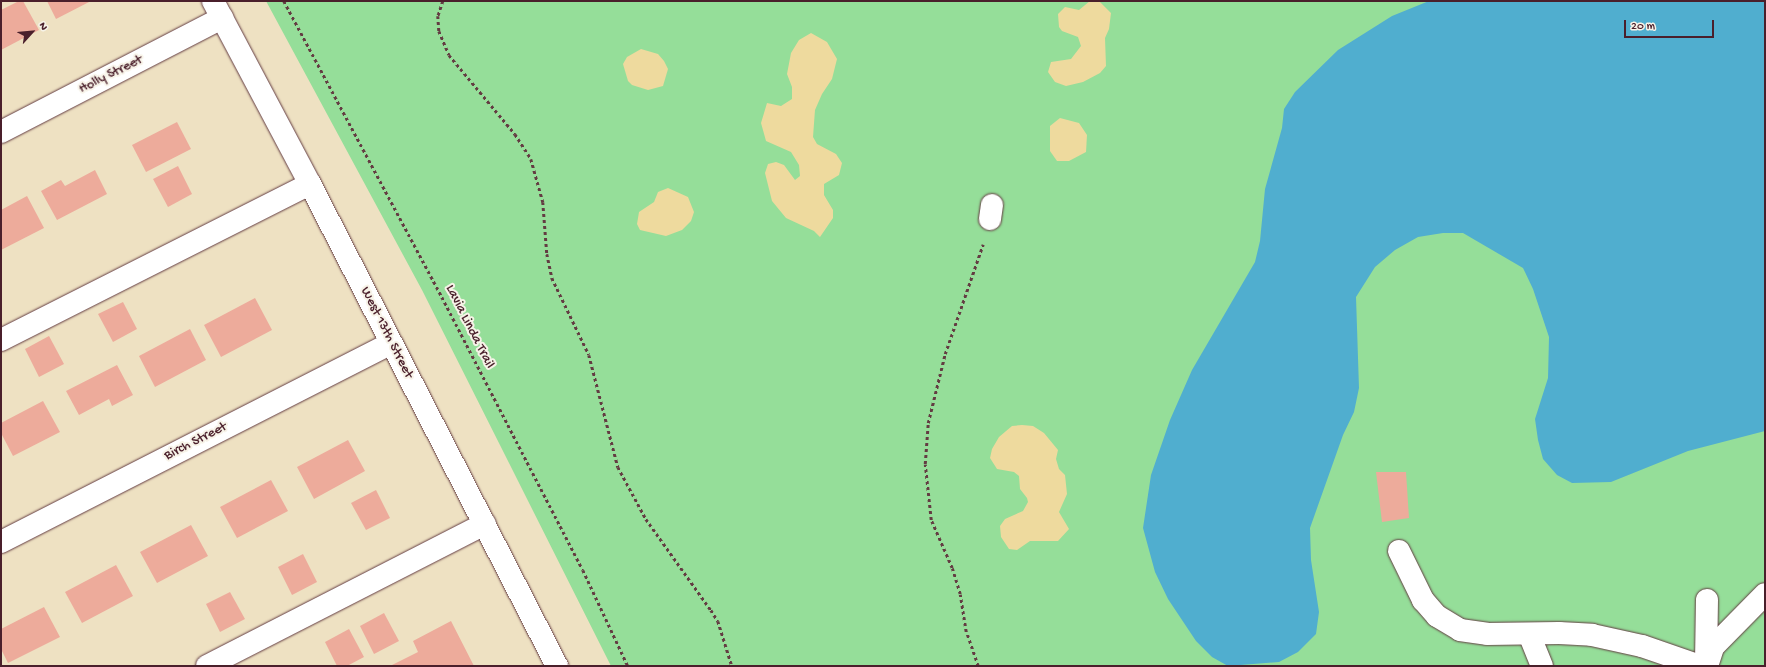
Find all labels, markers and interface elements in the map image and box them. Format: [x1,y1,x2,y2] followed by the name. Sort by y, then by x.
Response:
[12,12,52,52] north arrow
[1626,12,1716,38] scale bar
[1631,20,1655,34] text: 20 m
[36,21,50,32] text: N
[76,52,146,98] street label: Holly Street
[441,282,497,372] street label: Lavia Linda Trail
[356,285,416,381] street label: West 13th Street
[162,419,230,465] street label: Birch Street

